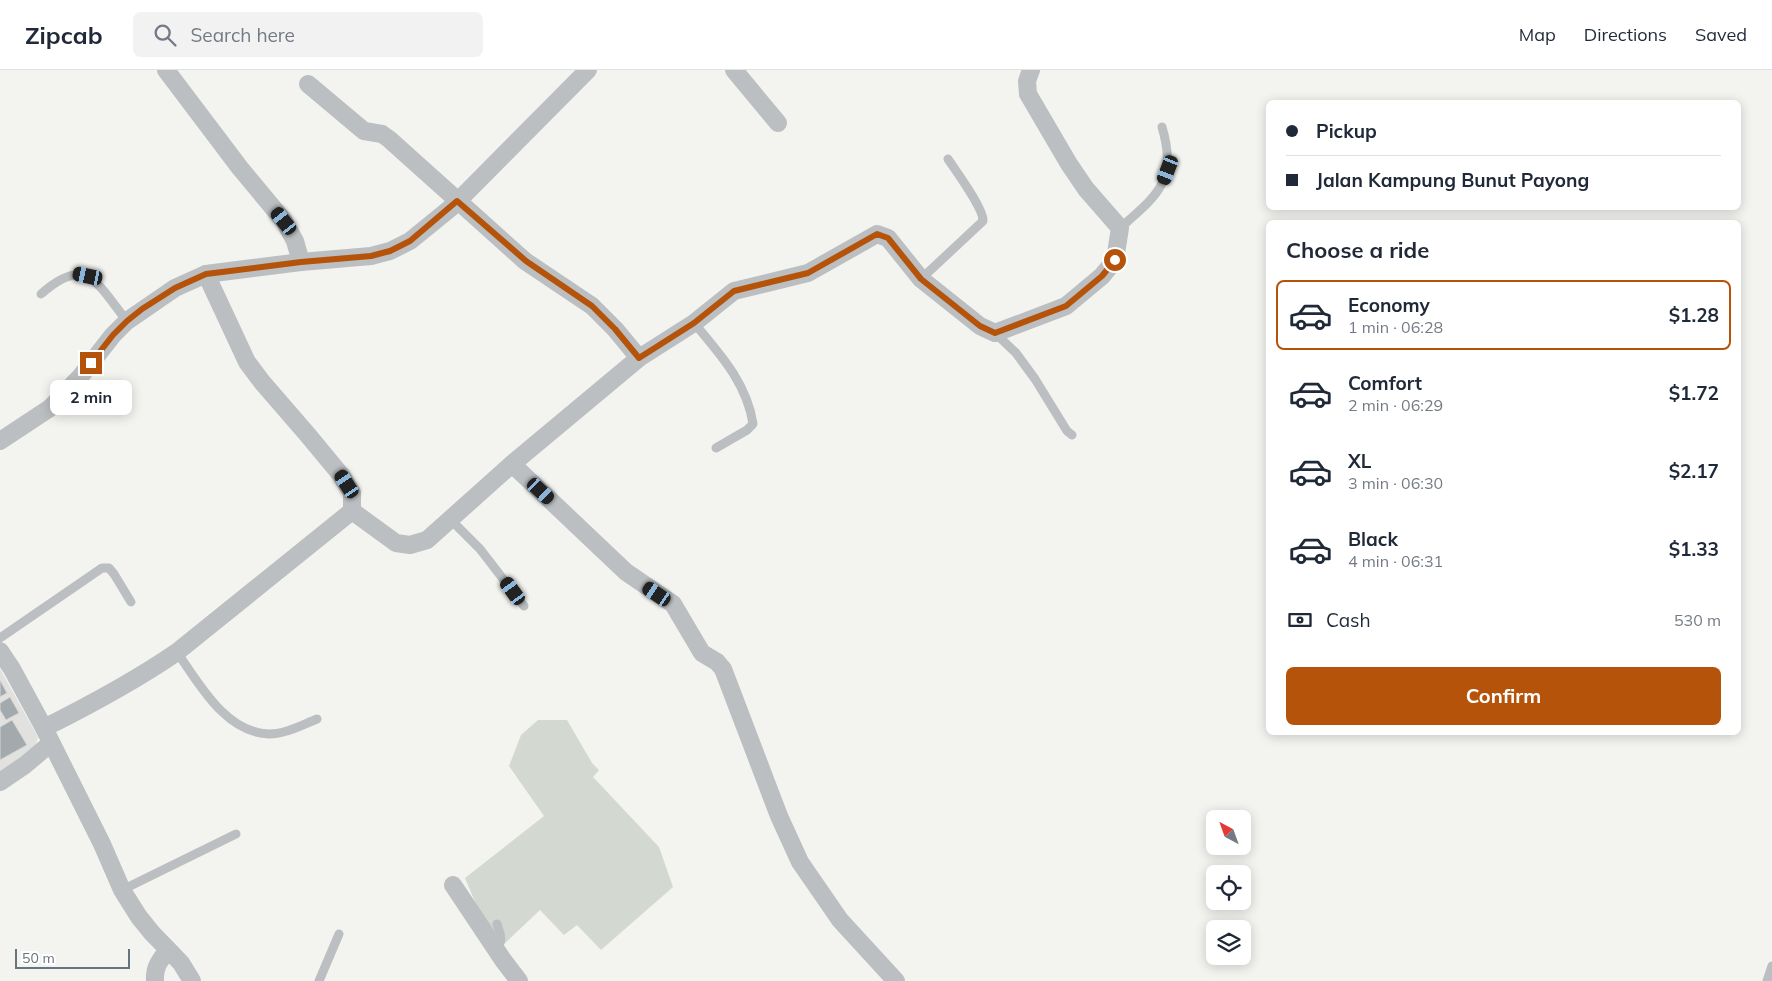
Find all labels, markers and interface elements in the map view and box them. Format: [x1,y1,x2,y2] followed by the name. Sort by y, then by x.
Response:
[133,12,483,57] search box
[25,20,103,50] text: Zipcab
[151,21,179,49] icon: search
[191,23,295,47] text: Search here
[1519,23,1556,46] text: Map
[1584,23,1667,46] text: Directions
[1695,23,1747,46] text: Saved
[1316,119,1377,143] text: Pickup
[1155,153,1180,187] car
[1316,168,1589,192] text: Jalan Kampung Bunut Payong
[268,205,299,237] car
[1286,236,1429,264] text: Choose a ride
[1104,249,1126,271] route start
[71,266,104,286] car
[1288,293,1333,338] icon: car
[1348,293,1430,317] text: Economy
[1669,303,1719,327] text: $1.28
[1348,317,1443,337] text: 1 min · 06:28
[80,352,102,374] route end
[1288,371,1333,416] icon: car
[1348,371,1422,395] text: Comfort
[50,380,132,416] callout: 2 min
[1669,381,1719,405] text: $1.72
[70,387,112,407] text: 2 min
[1348,395,1443,415] text: 2 min · 06:29
[1288,449,1333,494] icon: car
[1348,449,1371,473] text: XL
[1669,459,1719,483] text: $2.17
[332,467,361,501] car
[1348,473,1443,493] text: 3 min · 06:30
[524,475,557,507] car
[1288,527,1333,572] icon: car
[1348,527,1398,551] text: Black
[1669,537,1719,561] text: $1.33
[1348,551,1443,571] text: 4 min · 06:31
[498,574,527,608] car
[640,579,673,609] car
[1286,606,1314,634] icon: cash
[1326,608,1371,632] text: Cash
[1674,610,1721,630] text: 530 m
[1286,667,1721,725] button: Confirm
[1206,810,1251,855] north arrow
[1206,810,1251,965] map controls
[1206,865,1251,910] button: locate
[1206,920,1251,965] button: layers
[15,946,130,969] scale bar
[22,949,55,967] text: 50 m

